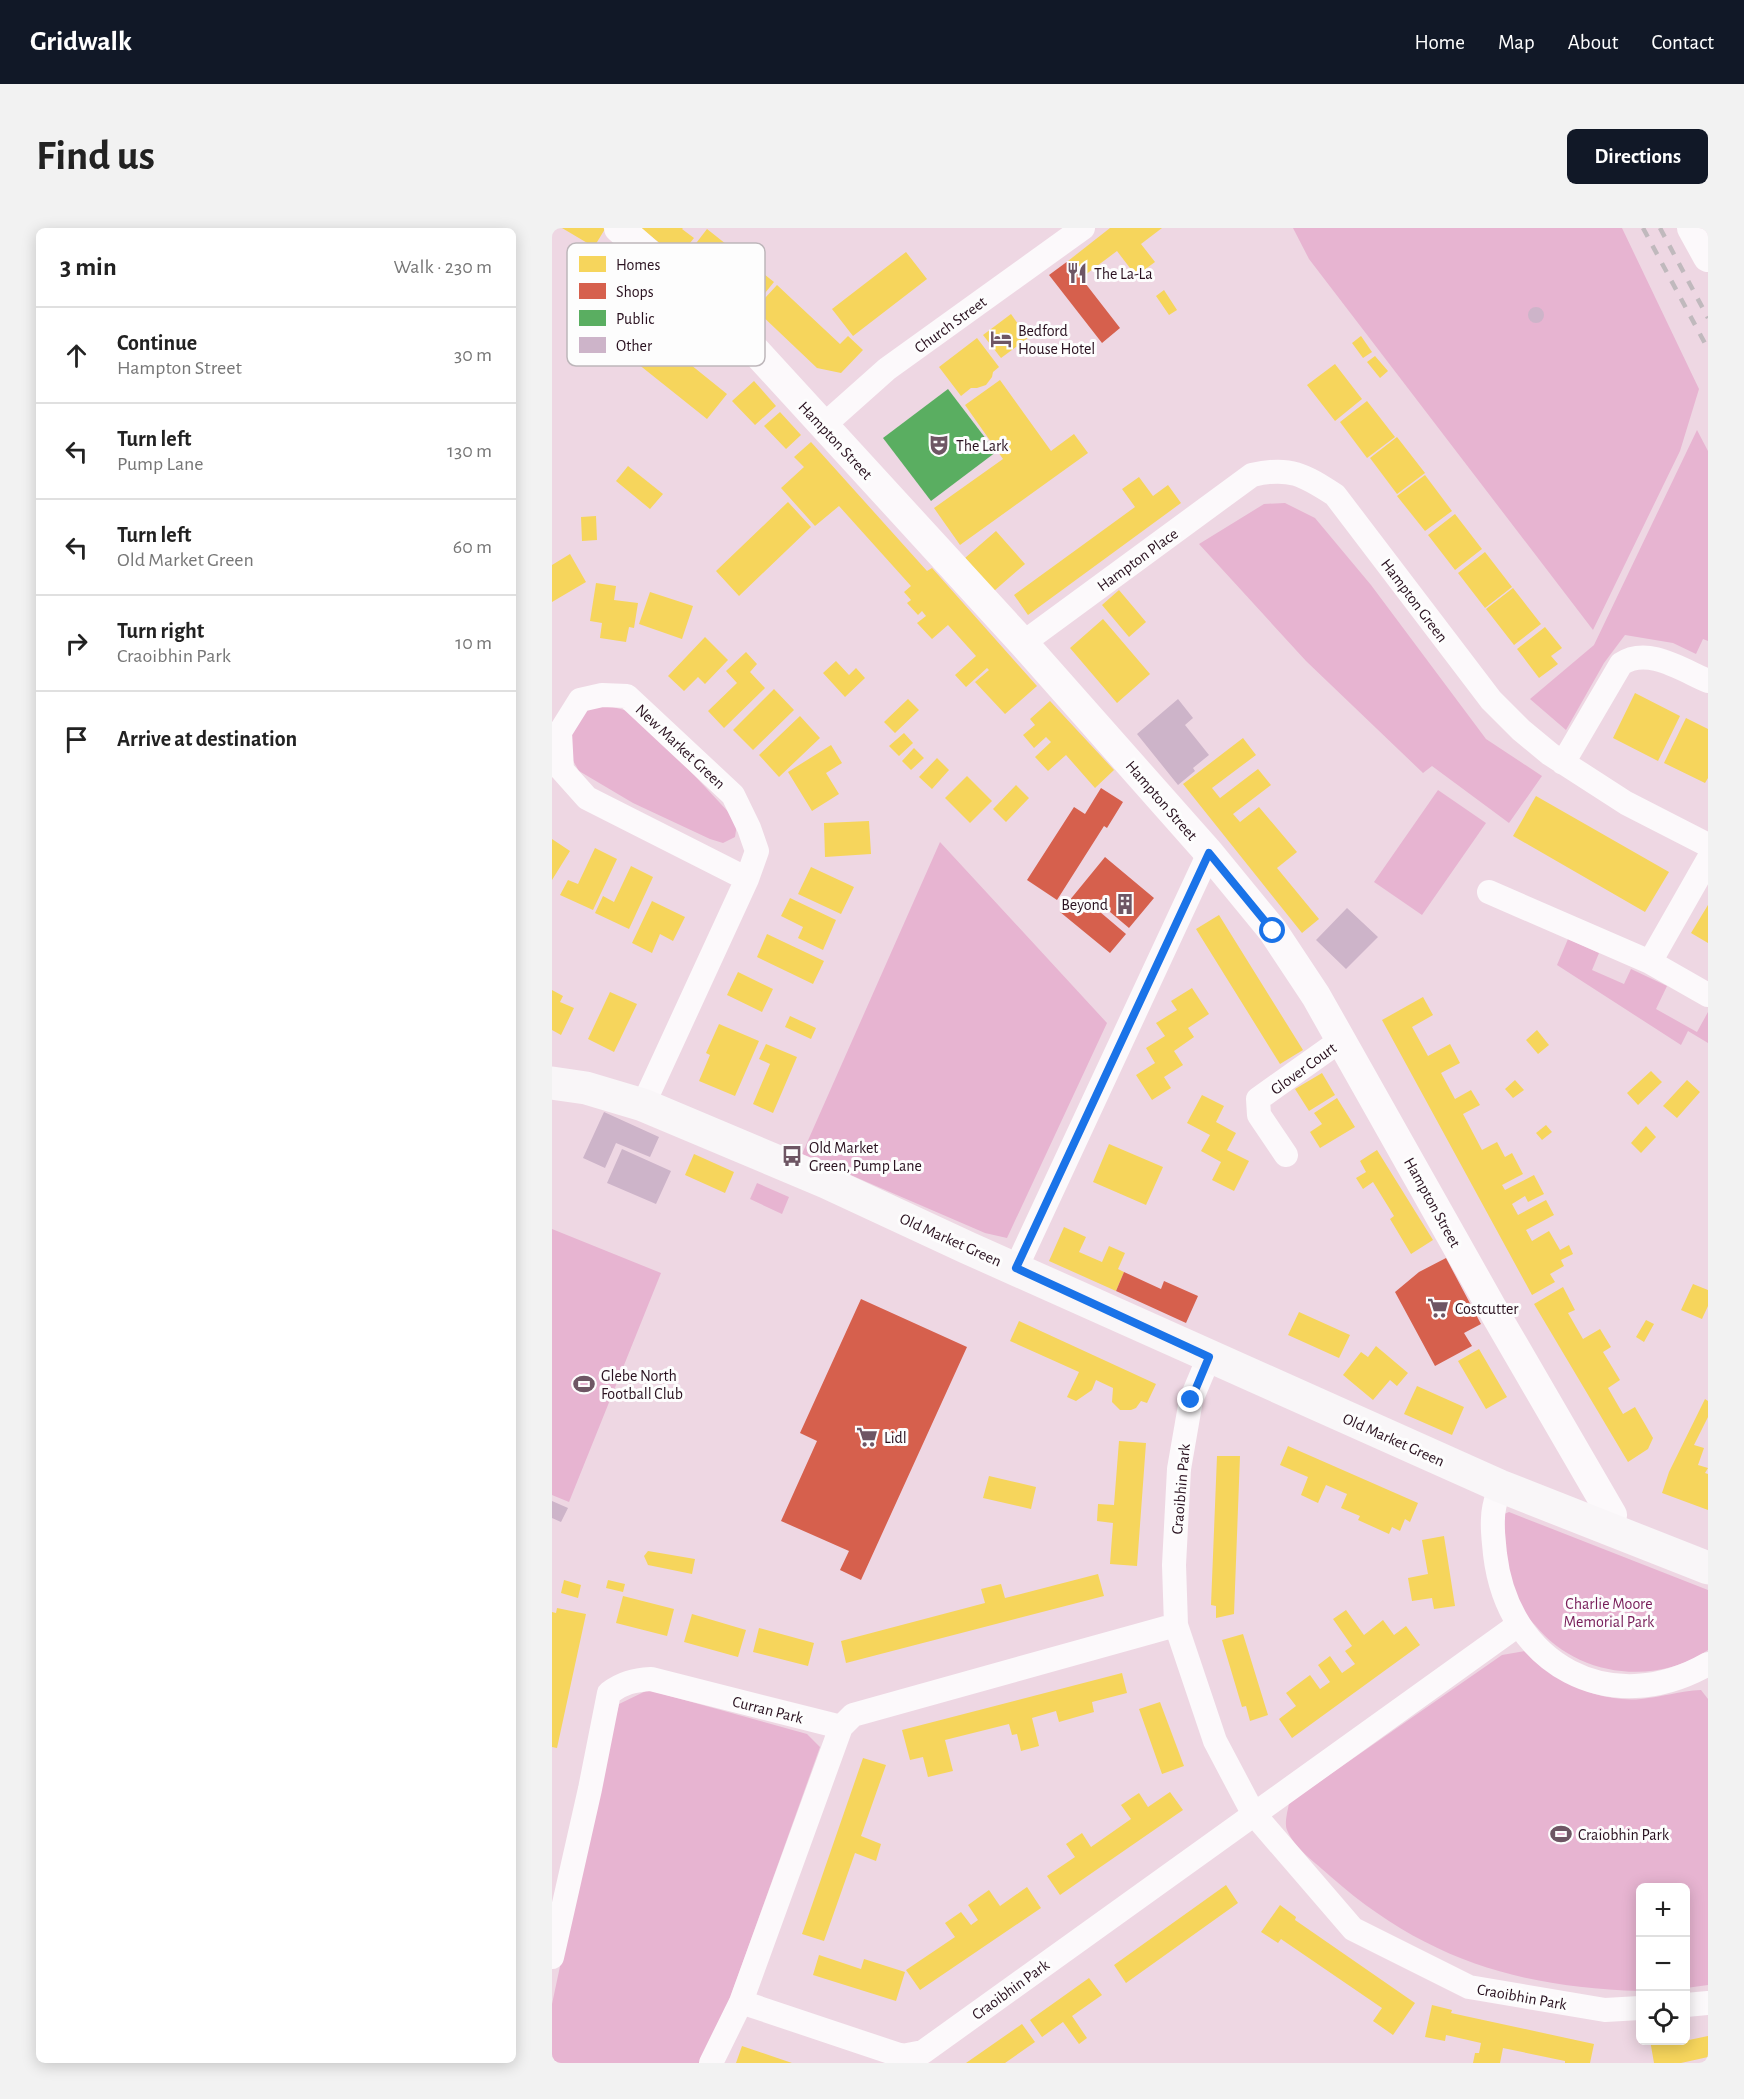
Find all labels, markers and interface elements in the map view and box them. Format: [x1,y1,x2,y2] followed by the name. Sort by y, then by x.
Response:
[30,28,132,56] text: Gridwalk
[1414,32,1465,53] text: Home
[1498,32,1535,53] text: Map
[1568,32,1618,53] text: About
[1651,32,1714,53] text: Contact
[1567,129,1708,184] button: Directions
[36,135,155,177] text: Find us
[567,243,765,366] legend
[60,254,117,280] text: 3 min
[394,257,492,277] text: Walk · 230 m
[616,257,660,273] text: Homes
[1065,261,1089,285] restaurant icon: The La-La
[1094,266,1153,282] place label: The La-La
[616,284,654,300] text: Shops
[912,293,990,356] street label: Church Street
[616,311,654,327] text: Public
[1018,323,1095,357] place label: Bedford House Hotel
[989,327,1013,351] hotel icon: Bedford House Hotel
[117,332,197,354] text: Continue
[616,338,653,354] text: Other
[60,339,93,372] icon: ahead
[454,345,492,365] text: 30 m
[117,358,242,378] text: Hampton Street
[795,399,875,483] street label: Hampton Street
[117,428,191,450] text: Turn left
[927,433,951,457] theatre icon: The Lark
[60,435,93,468] icon: left
[956,438,1009,454] place label: The Lark
[447,441,492,461] text: 130 m
[117,454,204,474] text: Pump Lane
[117,524,191,546] text: Turn left
[1094,525,1181,594] street label: Hampton Place
[60,531,93,564] icon: left
[453,537,492,557] text: 60 m
[117,550,254,570] text: Old Market Green
[1378,556,1451,645] street label: Hampton Green
[117,620,204,642] text: Turn right
[60,627,93,660] icon: right
[455,633,492,653] text: 10 m
[117,646,231,666] text: Craoibhin Park
[632,701,728,792] street label: New Market Green
[60,723,93,756] icon: arrive
[117,728,297,750] text: Arrive at destination
[1122,758,1200,844] street label: Hampton Street
[1113,892,1137,916] building icon: Beyond
[1061,897,1108,914] place label: Beyond
[1259,917,1285,943] route start
[1268,1040,1339,1098] street label: Glover Court
[809,1140,922,1174] place label: Old Market Green, Pump Lane
[780,1144,804,1168] bus stop icon: Old Market Green, Pump Lane
[1401,1155,1463,1250] street label: Hampton Street
[897,1210,1004,1269] street label: Old Market Green
[1426,1296,1450,1320] supermarket icon: Costcutter
[1455,1301,1519,1317] place label: Costcutter
[601,1368,683,1402] place label: Glebe North Football Club
[572,1372,596,1396] sports icon: Glebe North Football Club
[1177,1386,1203,1412] route end
[1340,1410,1447,1469] street label: Old Market Green
[855,1425,879,1449] supermarket icon: Lidl
[884,1430,907,1446] place label: Lidl
[1169,1442,1193,1535] street label: Craoibhin Park
[1564,1596,1655,1630] park label: Charlie Moore Memorial Park
[731,1693,805,1727] street label: Curran Park
[1549,1822,1573,1846] sports icon: Craiobhin Park
[1578,1827,1670,1843] place label: Craiobhin Park
[1636,1883,1690,2045] map controls
[1636,1883,1690,1937] button: +
[1636,1937,1690,1991] button: −
[969,1956,1053,2023] street label: Craoibhin Park
[1476,1981,1569,2013] street label: Craoibhin Park
[1636,1991,1690,2045] button: locate

